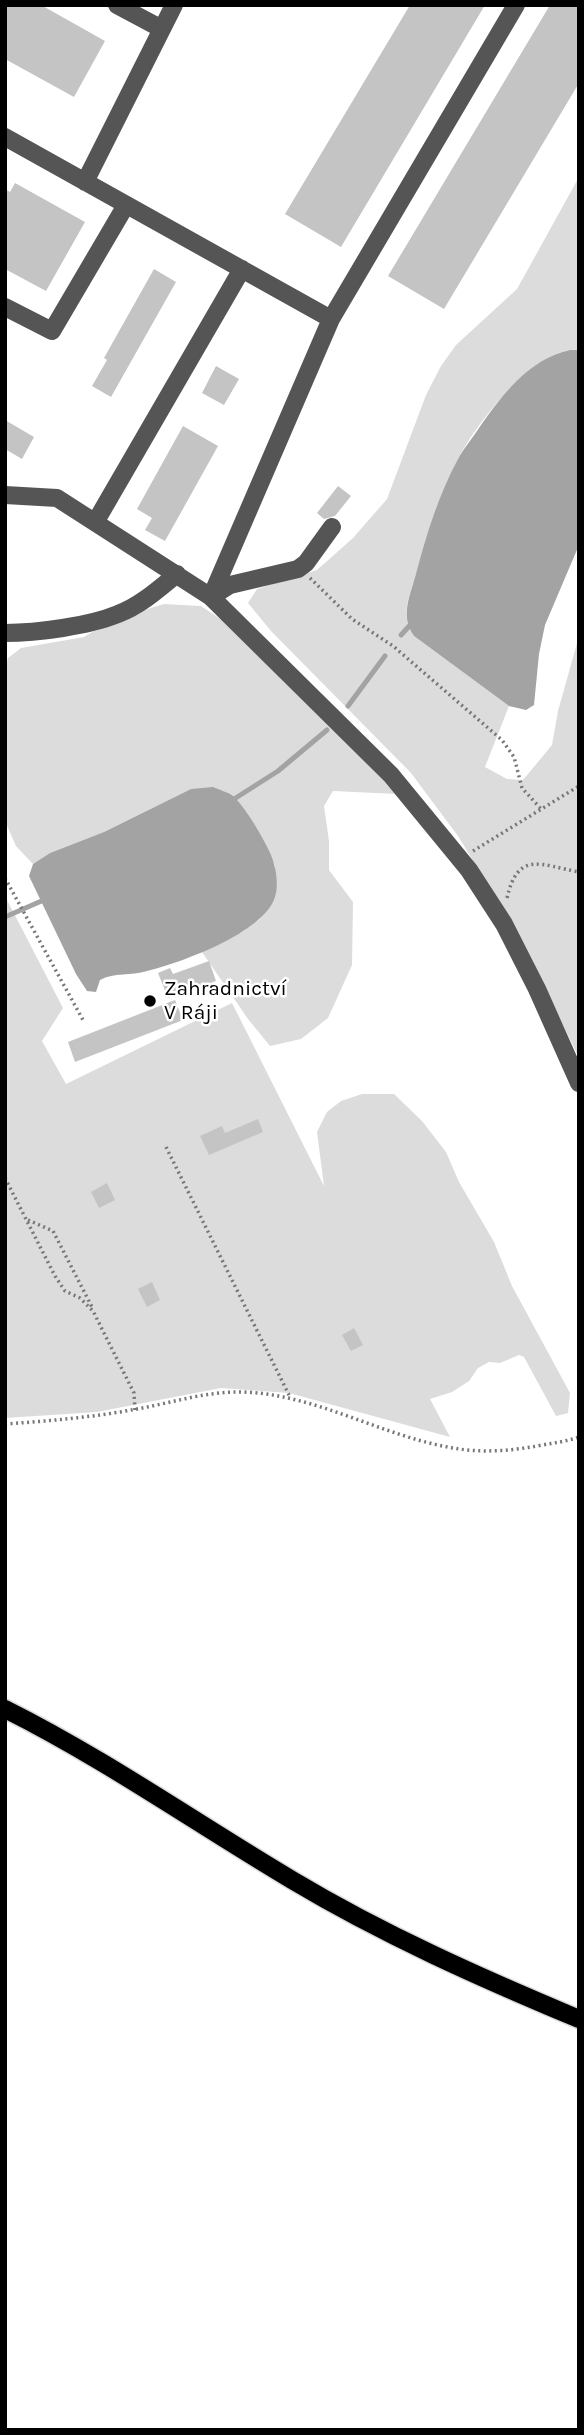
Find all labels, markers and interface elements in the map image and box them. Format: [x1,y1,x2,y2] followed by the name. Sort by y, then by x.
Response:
[164,976,287,1026] place label: Zahradnictví V Ráji
[142,993,158,1009] marker: Zahradnictví V Ráji

